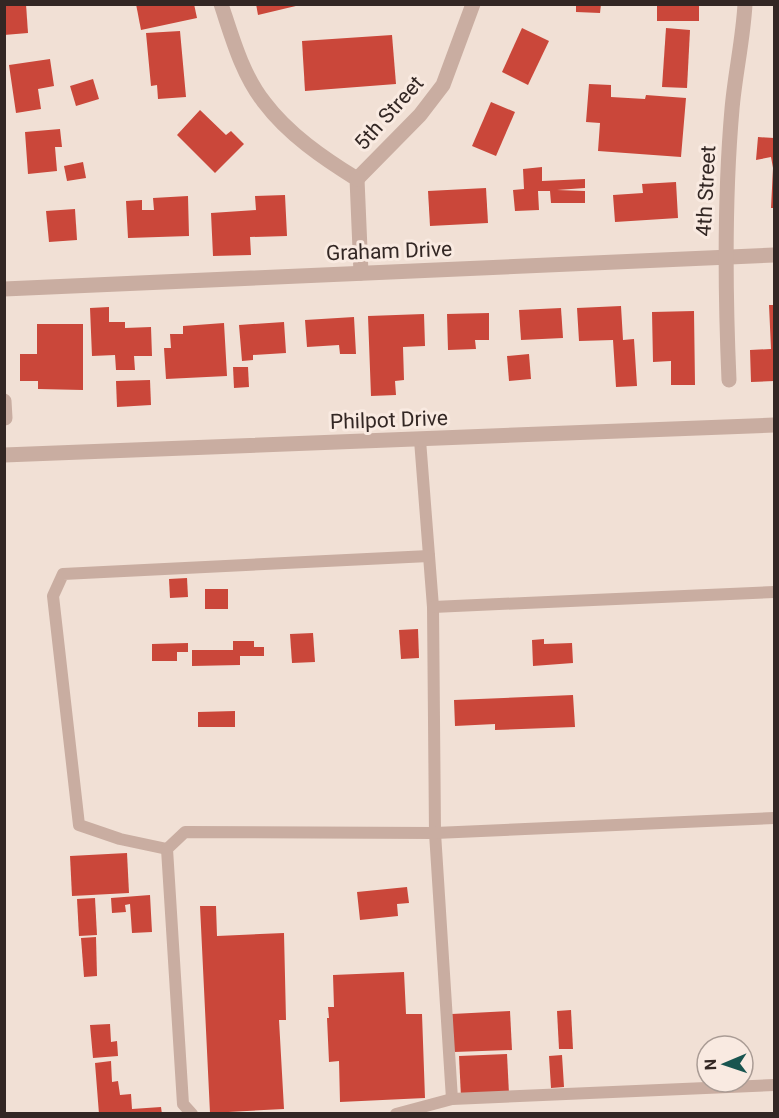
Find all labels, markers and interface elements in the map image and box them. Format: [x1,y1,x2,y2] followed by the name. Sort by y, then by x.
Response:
[350,71,428,155] street label: 5th Street
[692,145,720,237] street label: 4th Street
[326,237,452,265] street label: Graham Drive
[330,406,448,434] street label: Philpot Drive
[695,1034,755,1094] north arrow
[701,1059,720,1070] text: N

